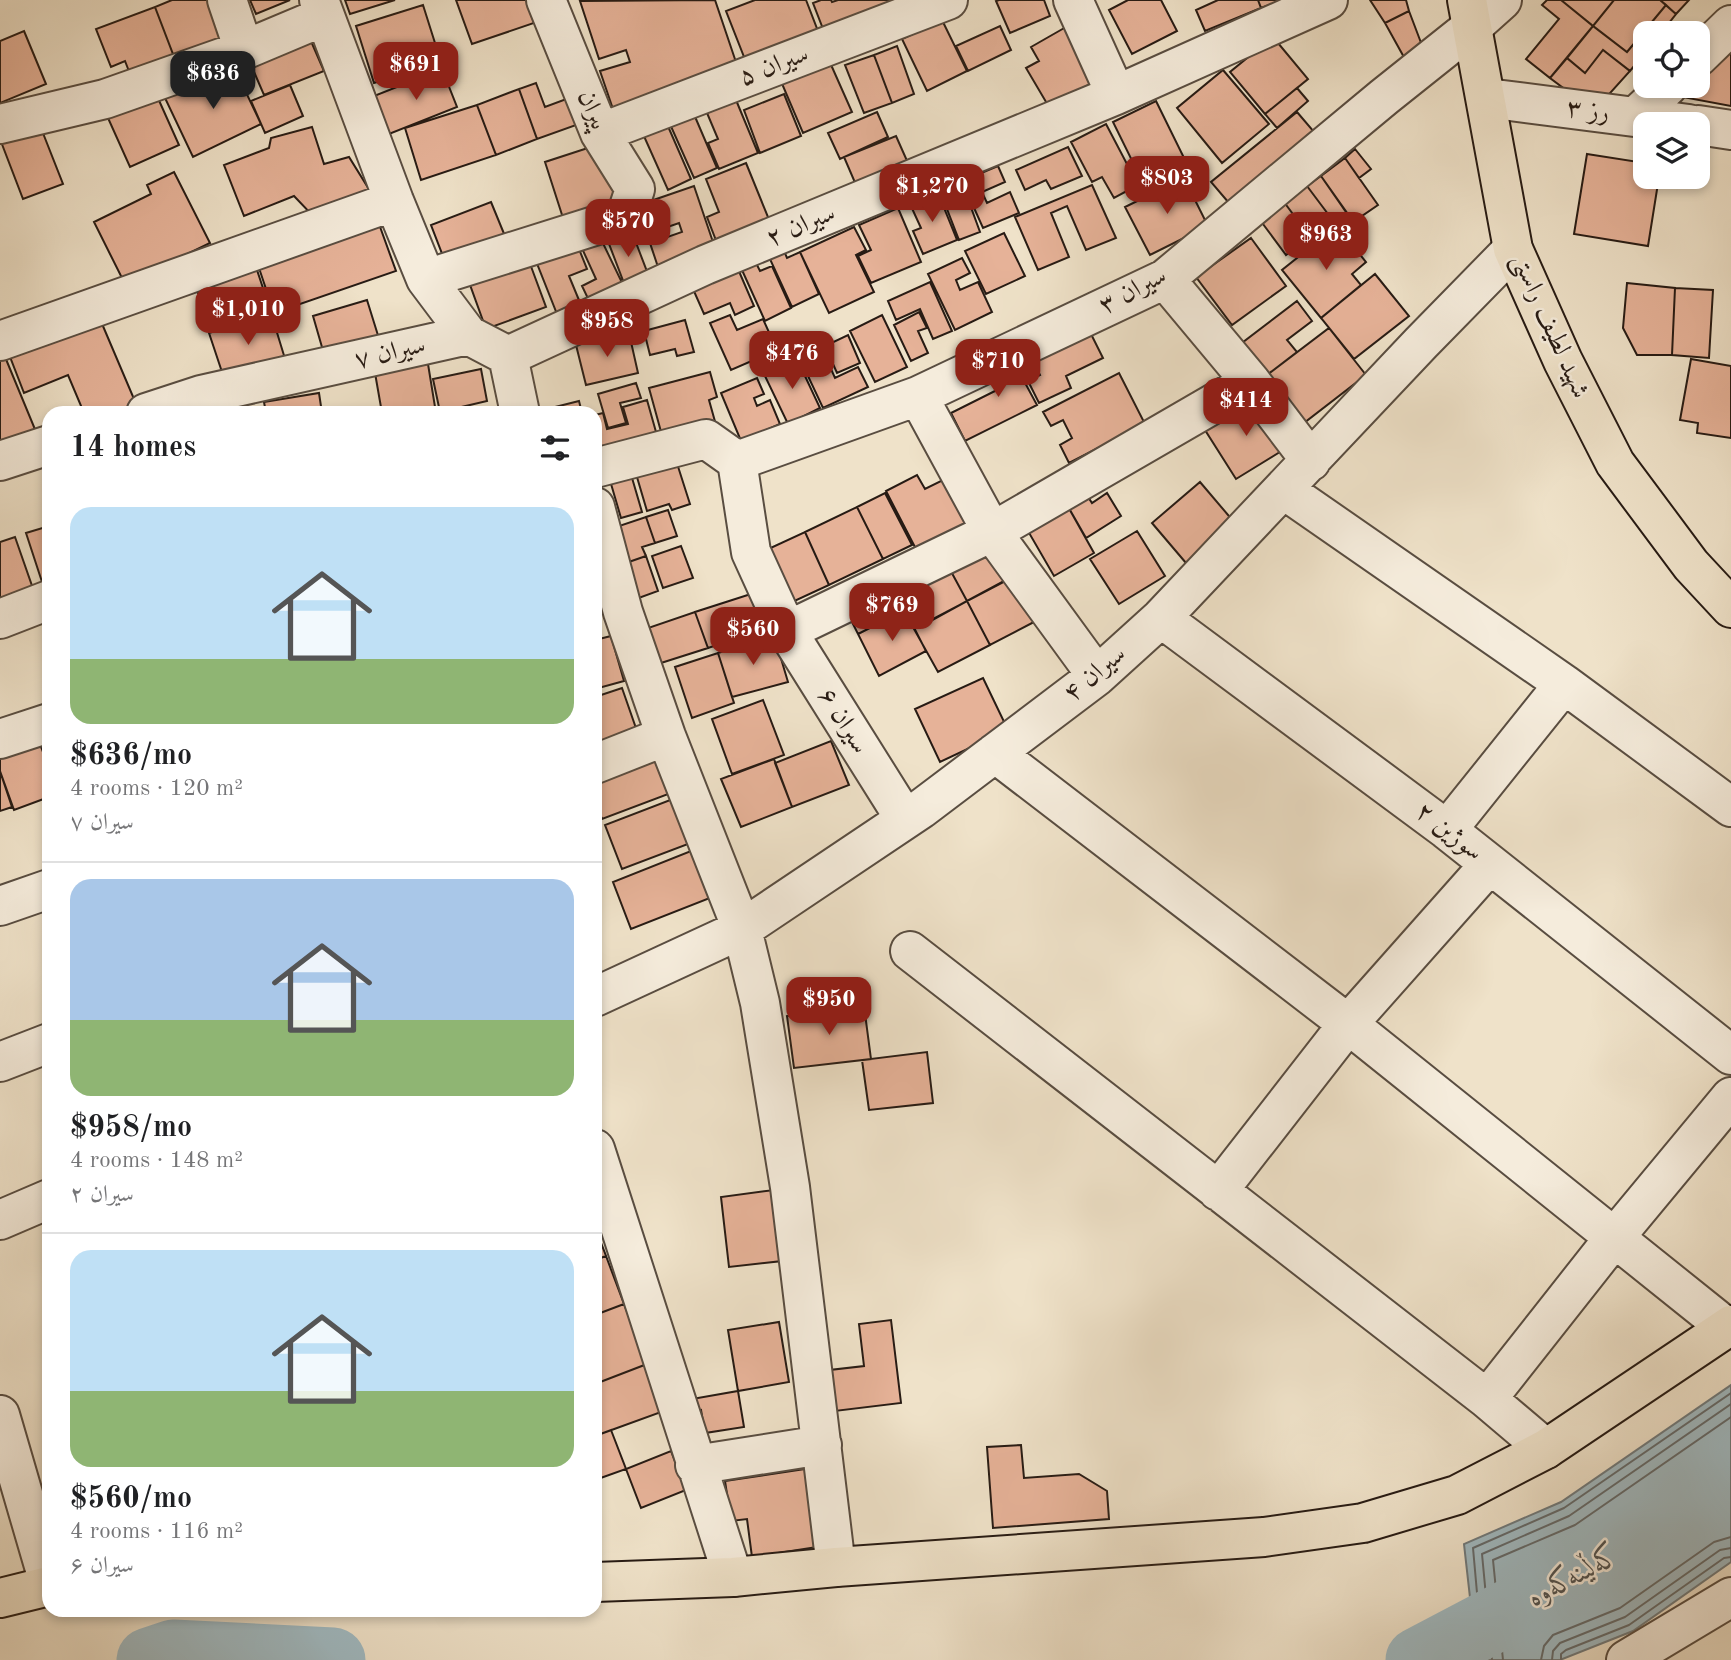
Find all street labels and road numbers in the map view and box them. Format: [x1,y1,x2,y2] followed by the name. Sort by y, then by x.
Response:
[736,41,812,91] street label: سیران ۵
[569,87,612,136] street label: پیران
[1565,95,1611,128] street label: رز ۳
[763,200,839,252] street label: سیران ۲
[1503,250,1593,404] street label: شهید لطیف راستی
[1095,263,1171,319] street label: سیران ۳
[352,332,428,374] street label: سیران ۷
[1059,641,1131,707] street label: سیران ۴
[813,684,873,758] street label: سیران ۶
[1409,798,1487,868] street label: سوژین ۲

